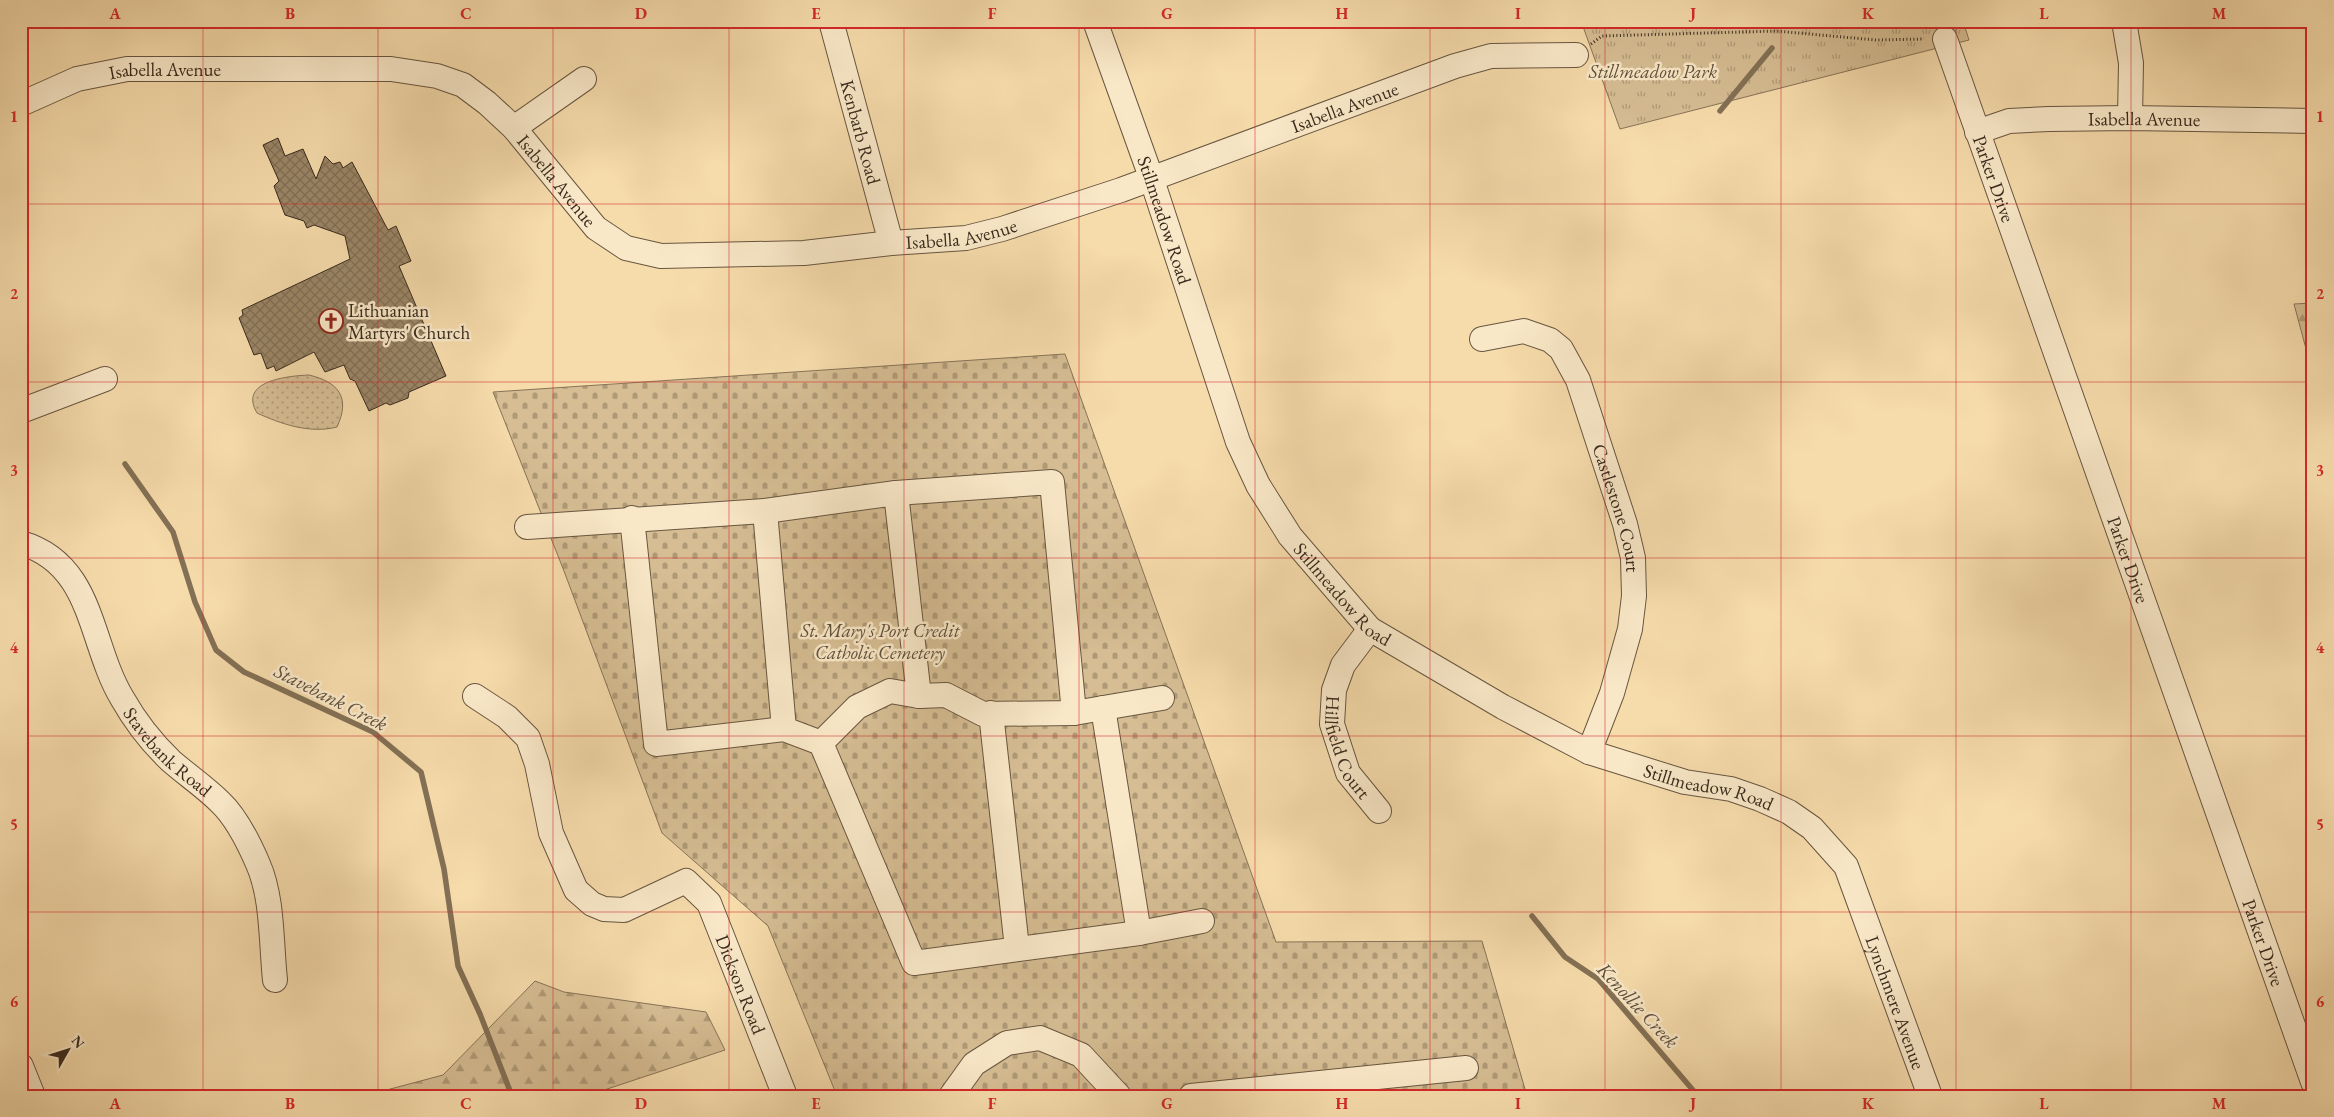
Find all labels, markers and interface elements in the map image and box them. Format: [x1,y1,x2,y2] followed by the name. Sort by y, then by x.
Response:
[108,3,121,24] text: A
[285,3,295,24] text: B
[460,3,472,24] text: C
[635,3,647,24] text: D
[811,3,821,24] text: E
[988,3,997,24] text: F
[1161,3,1173,24] text: G
[1336,3,1349,24] text: H
[1515,3,1521,24] text: I
[1688,3,1696,24] text: J
[1862,3,1875,24] text: K
[2039,3,2049,24] text: L
[2212,3,2227,24] text: M
[106,56,221,85] street label: Isabella Avenue
[1588,59,1717,84] park label: Stillmeadow Park
[1287,76,1402,138] street label: Isabella Avenue
[835,77,887,187] street label: Kenbarb Road
[2088,105,2201,132] street label: Isabella Avenue
[10,106,18,127] text: 1
[2316,106,2324,127] text: 1
[512,129,602,232] street label: Isabella Avenue
[1967,132,2021,225] street label: Parker Drive
[1132,152,1198,288] street label: Stillmeadow Road
[905,212,1020,254] street label: Isabella Avenue
[10,283,19,304] text: 2
[2316,283,2325,304] text: 2
[348,298,470,345] place label: Lithuanian Martyrs' Church
[318,308,344,334] church icon: Lithuanian Martyrs' Church
[1587,440,1646,573] street label: Castlestone Court
[10,460,18,481] text: 3
[2316,460,2324,481] text: 3
[2102,513,2156,606] street label: Parker Drive
[1288,537,1396,652] street label: Stillmeadow Road
[800,618,961,665] park label: St. Mary's Port Credit Catholic Cemetery
[10,637,19,658] text: 4
[2316,637,2325,658] text: 4
[269,657,392,737] water label: Stavebank Creek
[1319,695,1376,804] street label: Hillfield Court
[118,702,218,802] street label: Stavebank Road
[1641,757,1778,816] street label: Stillmeadow Road
[10,814,18,835] text: 5
[2316,814,2324,835] text: 5
[2237,896,2291,989] street label: Parker Drive
[710,931,772,1038] street label: Dickson Road
[1860,932,1932,1073] street label: Lynchmere Avenue
[1591,956,1684,1054] water label: Kenollie Creek
[10,991,19,1012] text: 6
[2316,991,2325,1012] text: 6
[42,1024,92,1074] north arrow
[68,1032,89,1052] text: N
[108,1093,121,1114] text: A
[285,1093,295,1114] text: B
[460,1093,472,1114] text: C
[635,1093,647,1114] text: D
[811,1093,821,1114] text: E
[988,1093,997,1114] text: F
[1161,1093,1173,1114] text: G
[1336,1093,1349,1114] text: H
[1515,1093,1521,1114] text: I
[1688,1093,1696,1114] text: J
[1862,1093,1875,1114] text: K
[2039,1093,2049,1114] text: L
[2212,1093,2227,1114] text: M

